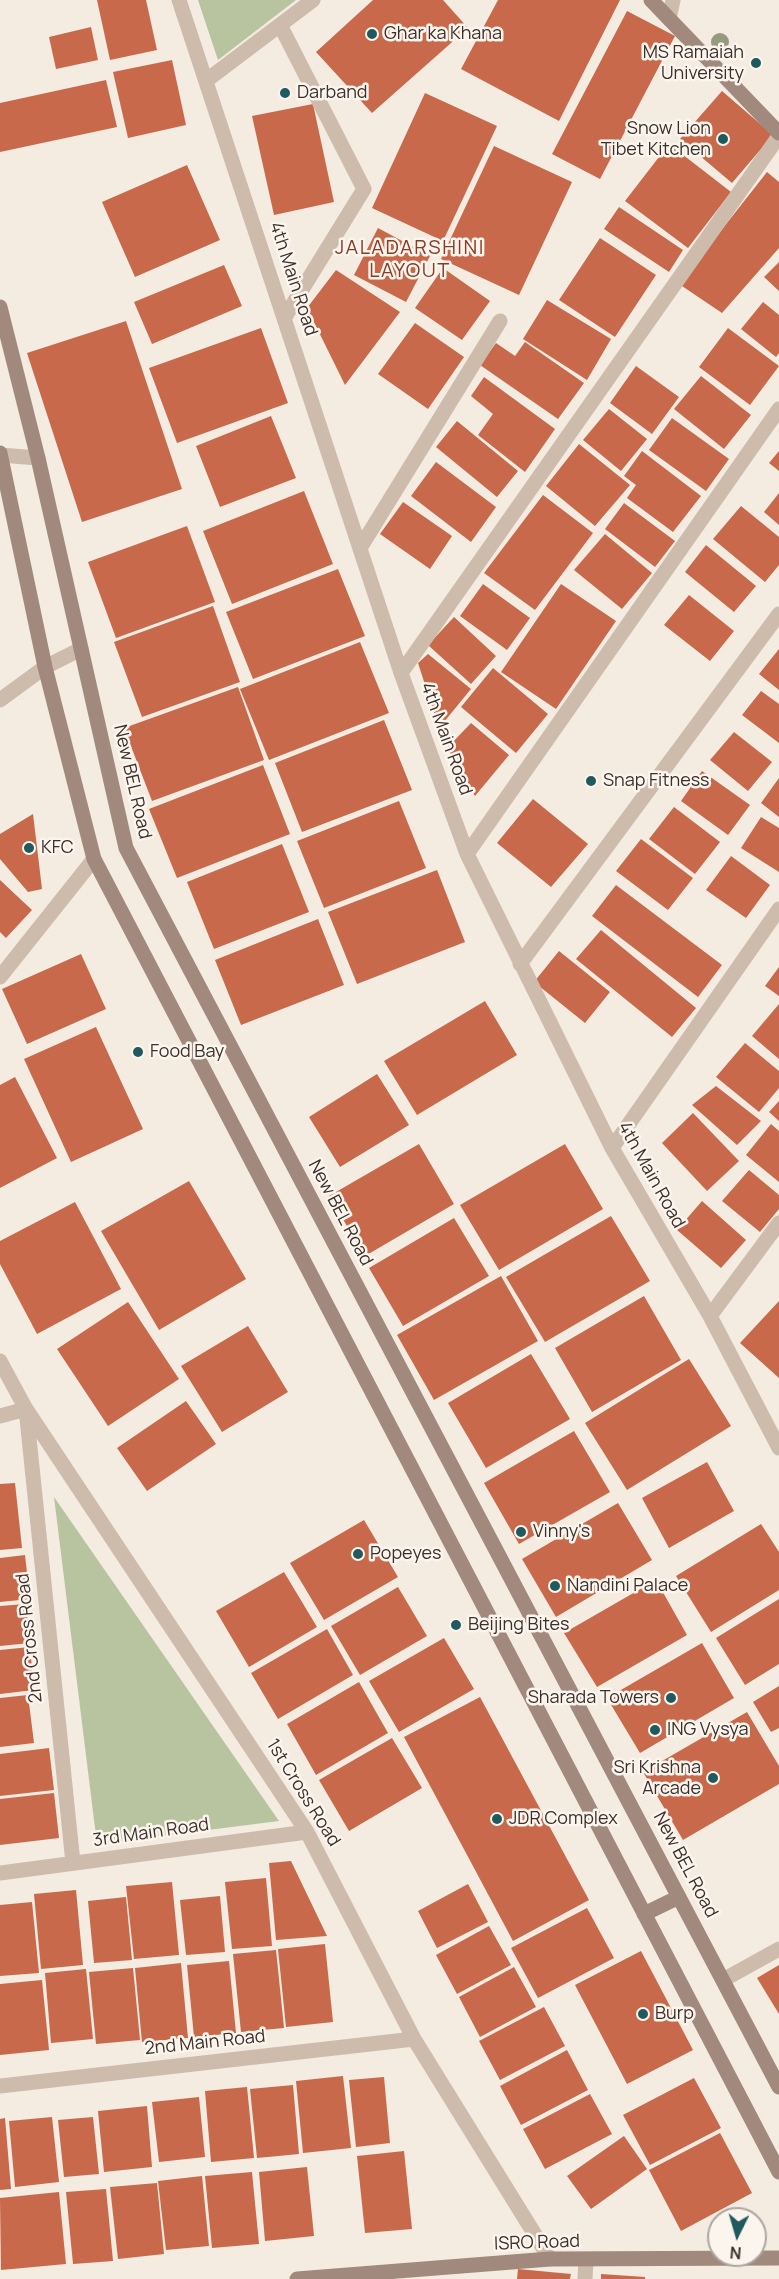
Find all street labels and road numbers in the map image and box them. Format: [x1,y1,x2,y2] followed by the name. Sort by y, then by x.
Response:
[264,219,322,339] street label: 4th Main Road
[416,680,476,798] street label: 4th Main Road
[108,723,156,841] street label: New BEL Road
[613,1118,689,1232] street label: 4th Main Road
[303,1156,377,1270] street label: New BEL Road
[12,1572,48,1704] street label: 2nd Cross Road
[261,1735,345,1851] street label: 1st Cross Road
[648,1808,722,1922] street label: New BEL Road
[92,1814,210,1852] street label: 3rd Main Road
[143,2026,267,2060] street label: 2nd Main Road
[494,2231,580,2255] street label: ISRO Road

